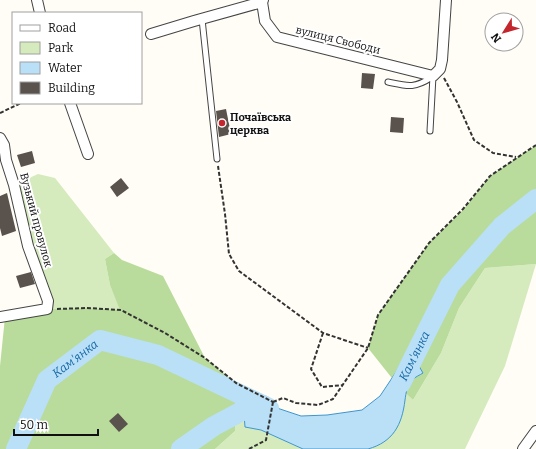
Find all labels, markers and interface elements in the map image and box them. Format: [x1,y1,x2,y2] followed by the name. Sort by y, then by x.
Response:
[12,12,142,104] legend
[484,12,524,52] north arrow
[48,21,76,35] text: Road
[294,23,382,57] street label: вулиця Свободи
[488,30,504,45] text: N
[48,41,74,55] text: Park
[48,61,83,75] text: Water
[48,81,95,95] text: Building
[230,111,292,137] place label: Почаївська церква
[217,118,227,128] marker: Почаївська церква
[17,171,55,269] street label: Вузький провулок
[396,329,433,383] water label: Кам'янка
[50,337,101,380] water label: Кам'янка
[14,411,98,437] scale bar
[20,418,49,432] text: 50 m

